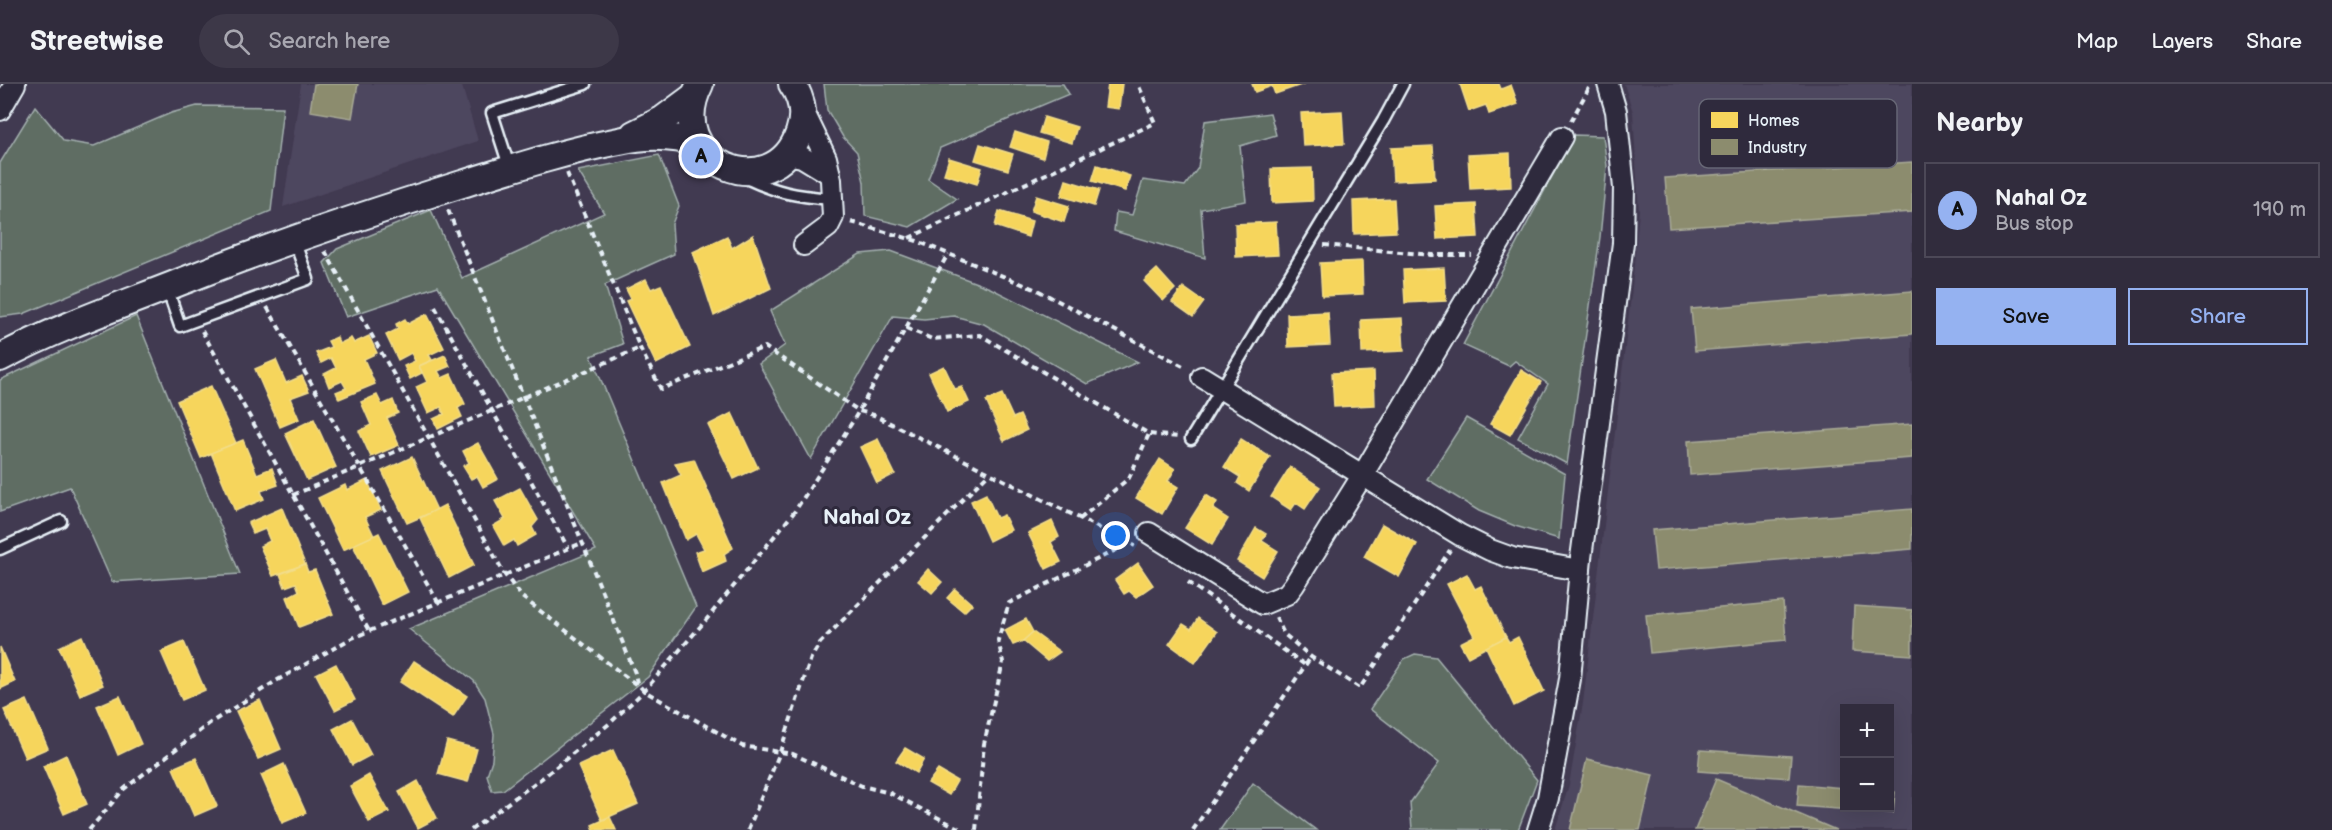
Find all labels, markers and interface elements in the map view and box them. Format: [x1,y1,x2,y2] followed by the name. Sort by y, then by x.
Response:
[199,14,619,68] search box
[30,25,163,58] text: Streetwise
[220,25,253,58] icon: search
[268,28,390,55] text: Search here
[2076,29,2118,54] text: Map
[2151,29,2213,54] text: Layers
[2246,29,2302,54] text: Share
[1699,99,1897,168] legend
[1936,108,2023,139] text: Nearby
[1748,112,1800,131] text: Homes
[682,134,720,178] pin: A
[1748,139,1807,158] text: Industry
[1995,185,2087,212] text: Nahal Oz
[1951,198,1964,222] text: A
[2253,198,2306,222] text: 190 m
[1995,212,2074,236] text: Bus stop
[1936,288,2116,345] button: Save
[2128,288,2308,345] button: Share
[823,505,911,530] district label: Nahal Oz
[1101,521,1130,550] your location
[1840,704,1894,812] map controls
[1840,704,1894,758] button: +
[1840,758,1894,812] button: −

